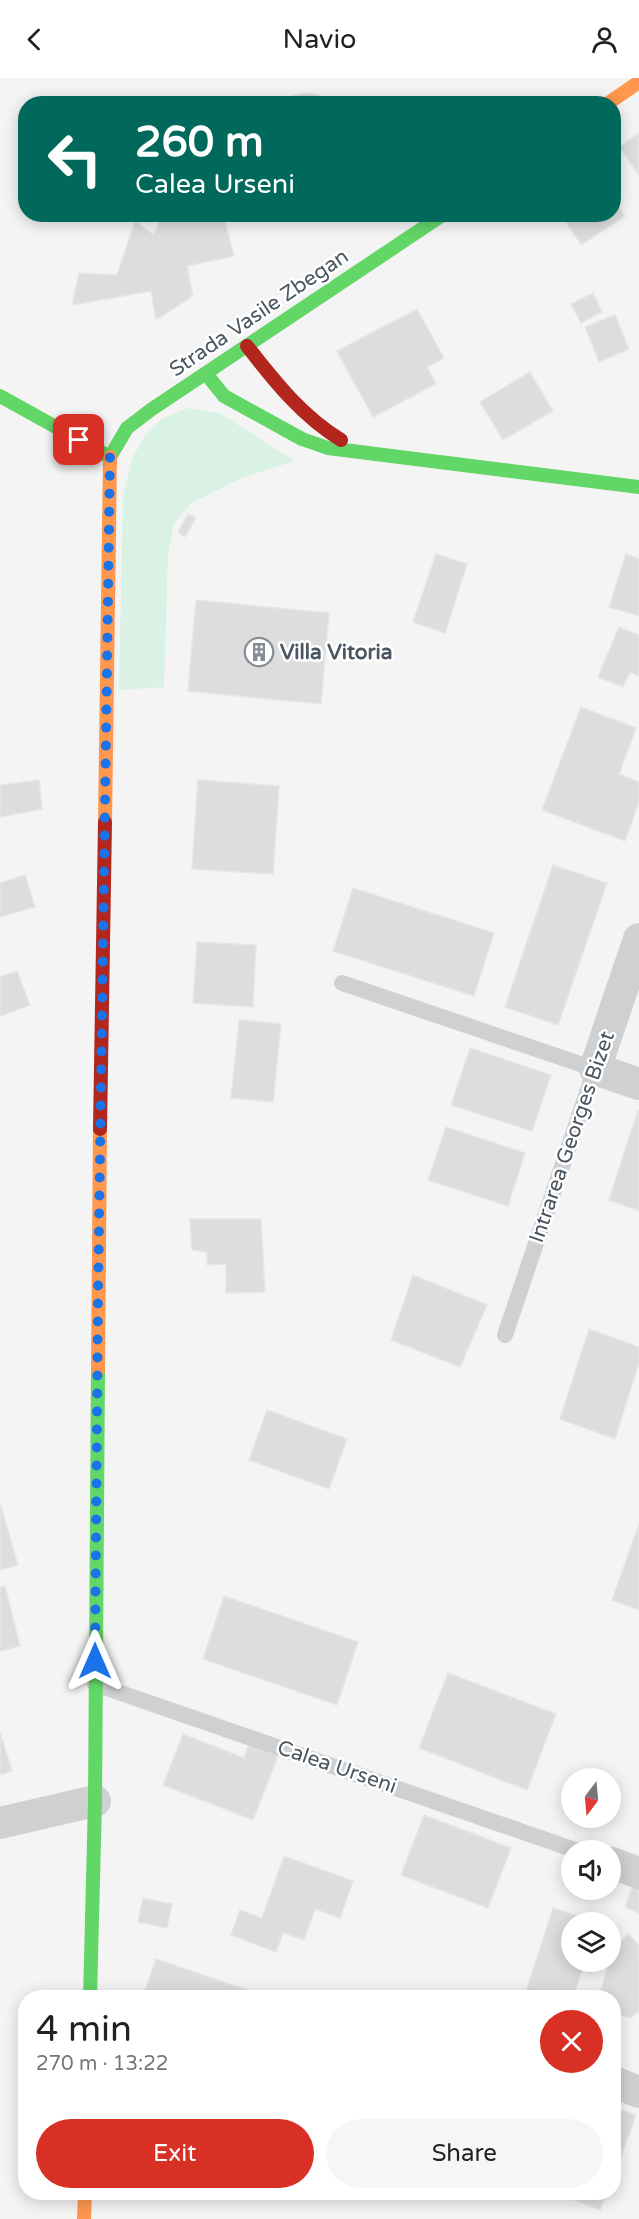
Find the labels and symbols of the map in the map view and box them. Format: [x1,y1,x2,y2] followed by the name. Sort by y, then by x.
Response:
[165,244,353,382] street label: Strada Vasile Zbegan
[53,414,104,465] pin
[243,636,275,668] building icon: Villa Vitoria
[280,640,393,665] place label: Villa Vitoria
[524,1028,620,1246] street label: Intrarea Georges Bizet
[63,1629,127,1693] position arrow
[274,1735,400,1799] street label: Calea Urseni
[561,1768,621,1828] north arrow

